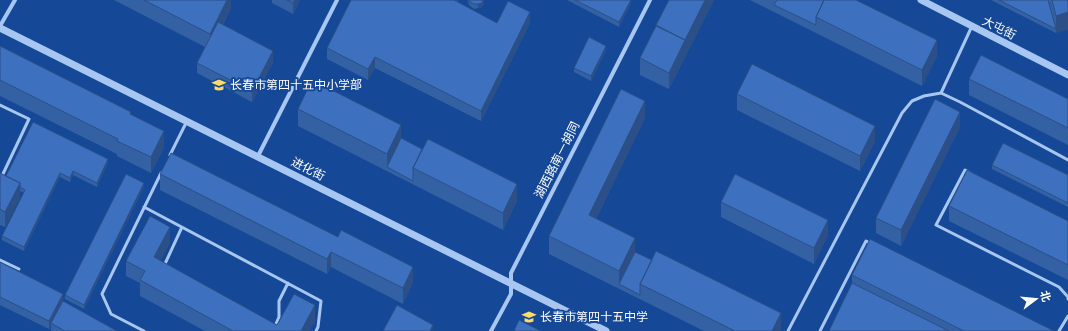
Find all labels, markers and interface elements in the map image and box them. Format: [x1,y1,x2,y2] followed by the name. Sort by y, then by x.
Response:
[979,12,1019,43] street label: 大屯街
[230,76,362,93] place label: 长春市第四十五中小学部
[211,77,227,93] school or university icon: 长春市第四十五中小学部
[530,118,583,201] street label: 湖西路南一胡同
[288,153,328,184] street label: 进化街
[1016,279,1056,319] north arrow
[1037,289,1055,303] text: 北
[540,308,648,325] place label: 长春市第四十五中学
[521,309,537,325] school or university icon: 长春市第四十五中学

